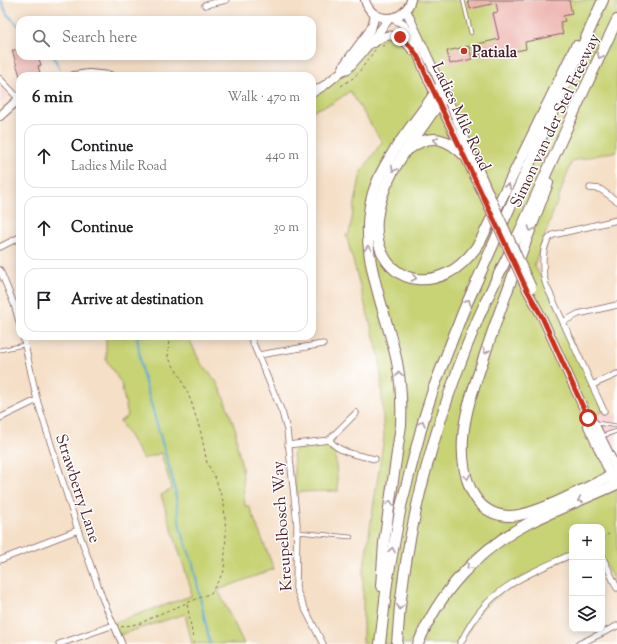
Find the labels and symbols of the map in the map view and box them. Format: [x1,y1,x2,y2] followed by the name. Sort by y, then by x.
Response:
[391,28,409,46] route end
[506,30,607,212] street label: Simon van der Stel Freeway
[472,42,518,65] place label: Patiala
[459,46,469,56] marker: Patiala
[597,51,605,59] one-way arrow
[424,59,495,175] street label: Ladies Mile Road
[433,135,439,144] one-way arrow
[391,165,398,172] one-way arrow
[503,182,511,190] one-way arrow
[528,225,536,232] one-way arrow
[364,245,373,251] one-way arrow
[410,274,417,282] one-way arrow
[463,298,471,306] one-way arrow
[483,347,491,354] one-way arrow
[395,371,404,377] one-way arrow
[579,409,597,427] route start
[418,420,426,427] one-way arrow
[48,431,105,546] street label: Strawberry Lane
[267,460,300,592] street label: Kreupelbosch Way
[462,474,470,481] one-way arrow
[576,495,584,503] one-way arrow
[385,500,394,506] one-way arrow
[388,547,396,553] one-way arrow
[466,562,474,570] one-way arrow
[396,604,405,610] one-way arrow

